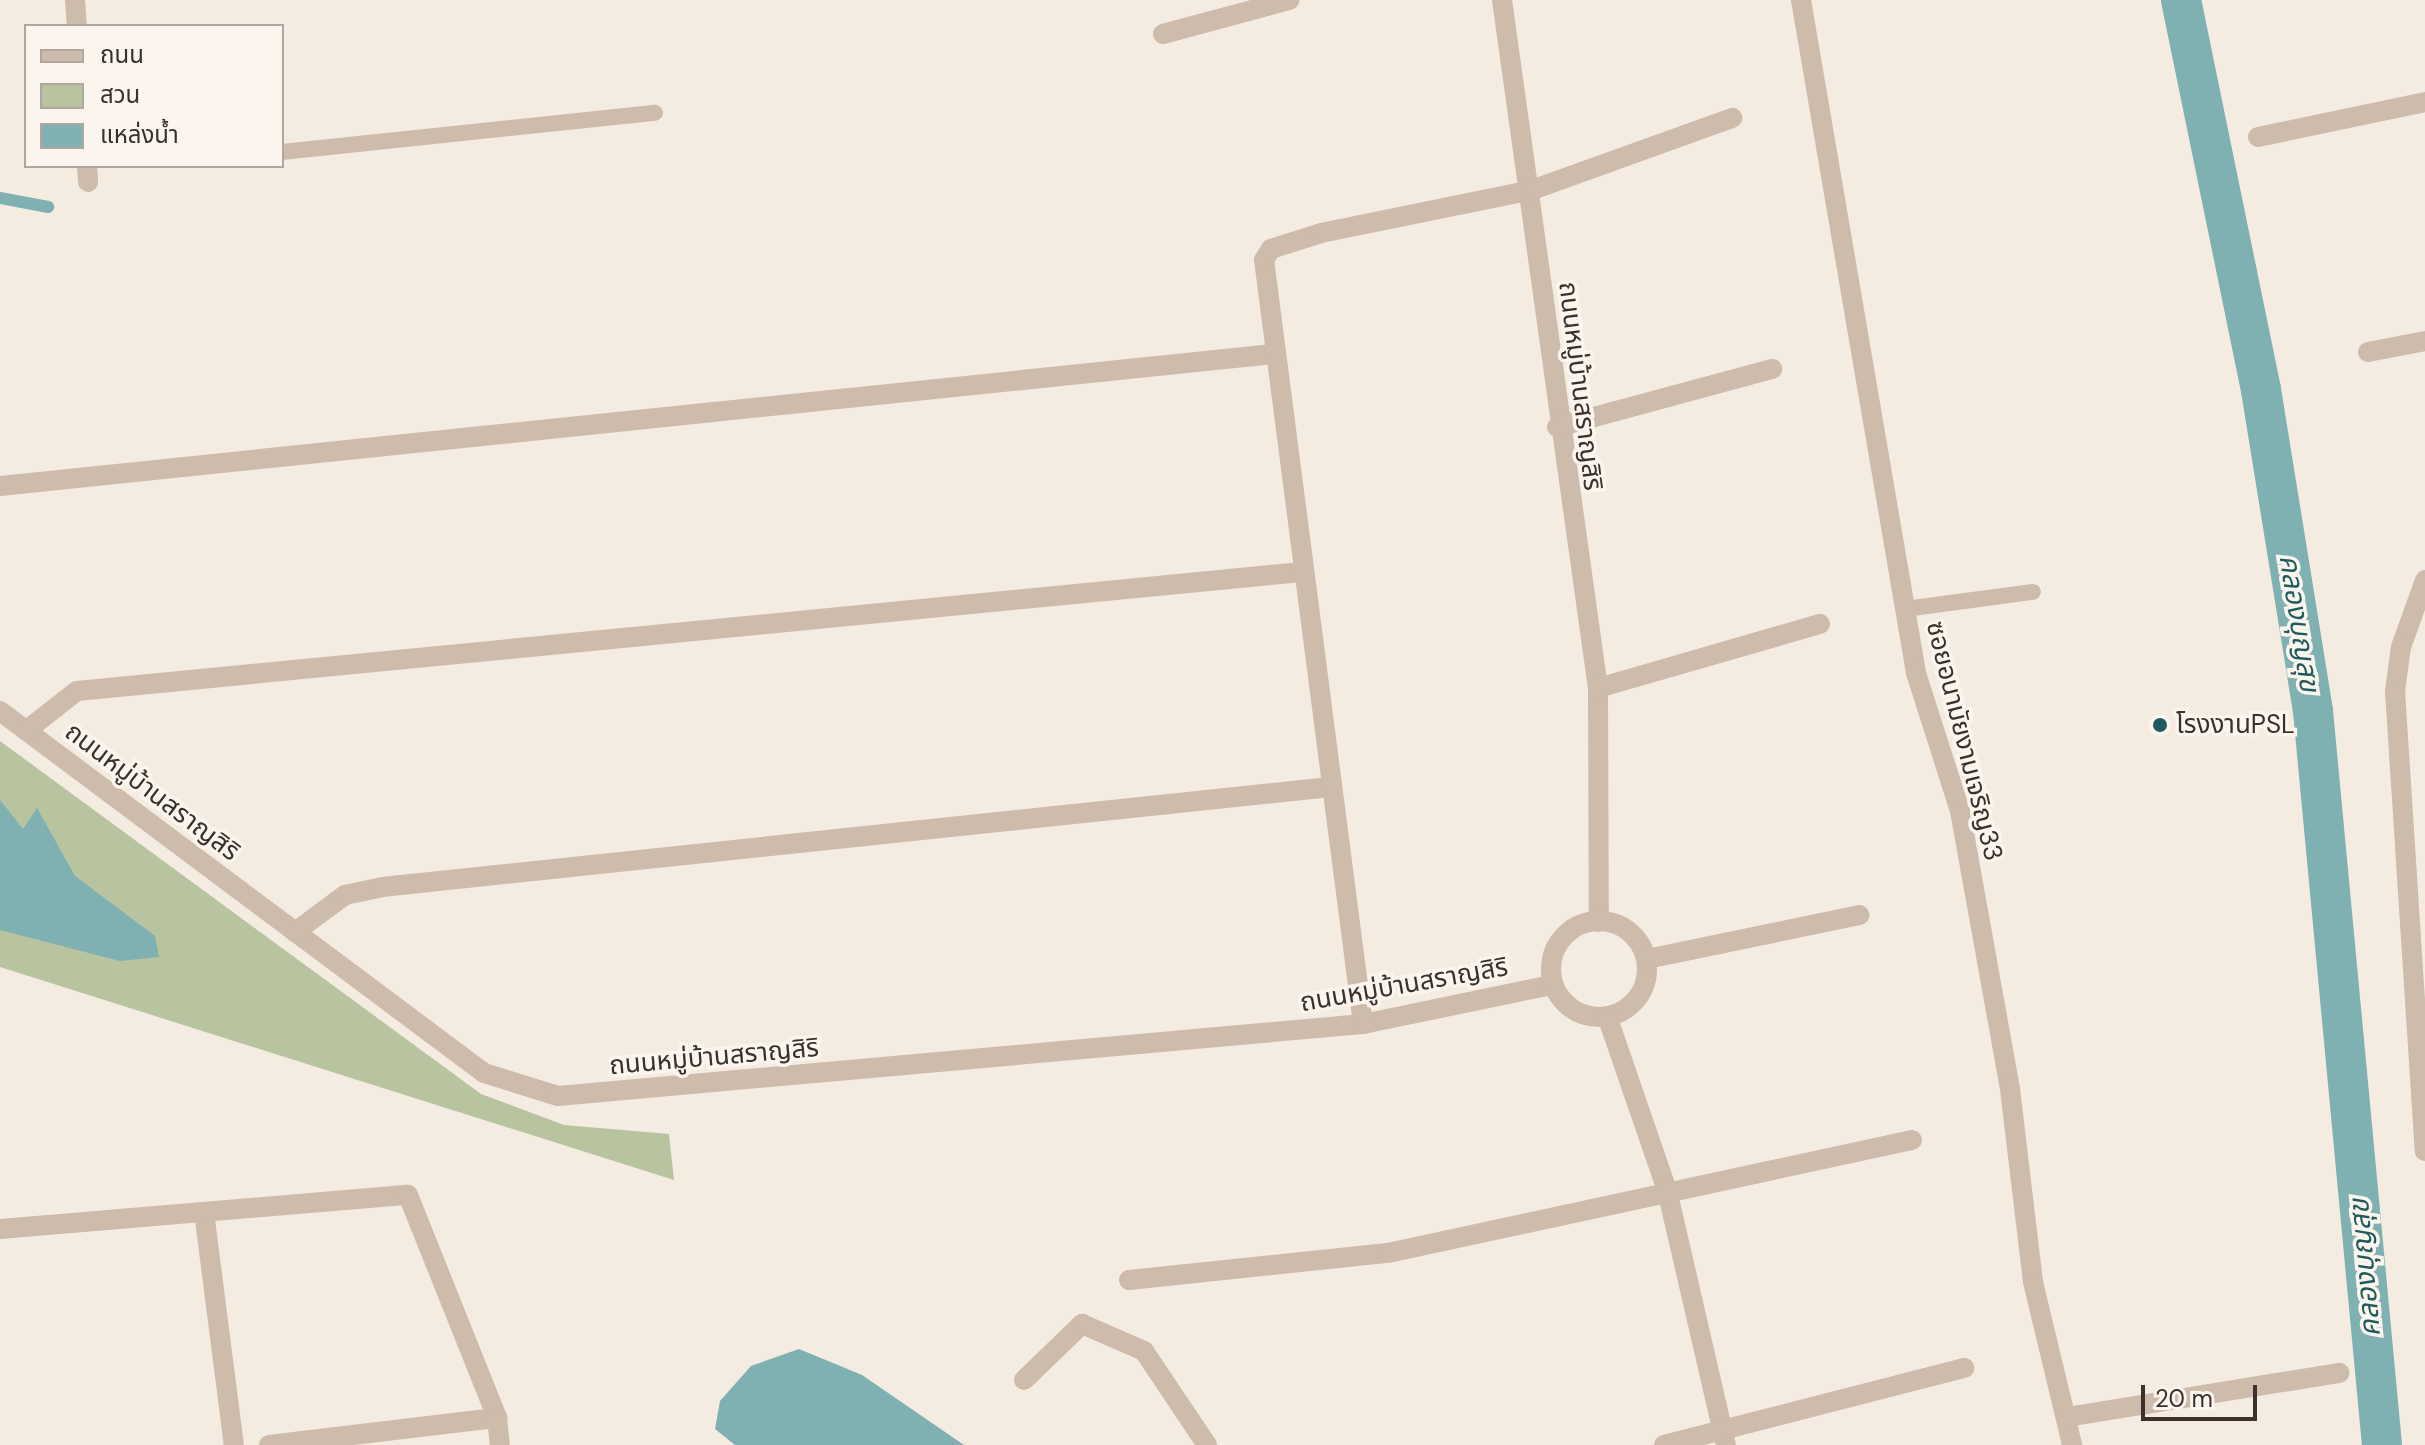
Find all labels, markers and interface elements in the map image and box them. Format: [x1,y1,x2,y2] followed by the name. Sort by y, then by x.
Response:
[24,24,284,168] legend
[100,39,144,70] text: ถนน
[100,79,140,110] text: สวน
[100,119,179,150] text: แหล่งน้ำ
[1552,280,1608,492] street label: ถนนหมู่บ้านสราญสิริ
[2272,552,2326,694] water label: คลองบุญสุข
[1919,618,2009,864] street label: ซอยอนามัยงามเจริญ33
[2176,709,2295,741] place label: โรงงานPSL
[59,716,245,868] street label: ถนนหมู่บ้านสราญสิริ
[2151,716,2169,734] marker: โรงงานPSL
[1298,951,1510,1019] street label: ถนนหมู่บ้านสราญสิริ
[608,1032,820,1082] street label: ถนนหมู่บ้านสราญสิริ
[2342,1198,2388,1338] water label: คลองบุญสุข
[2145,1369,2261,1419] scale bar
[2155,1383,2213,1414] text: 20 m

